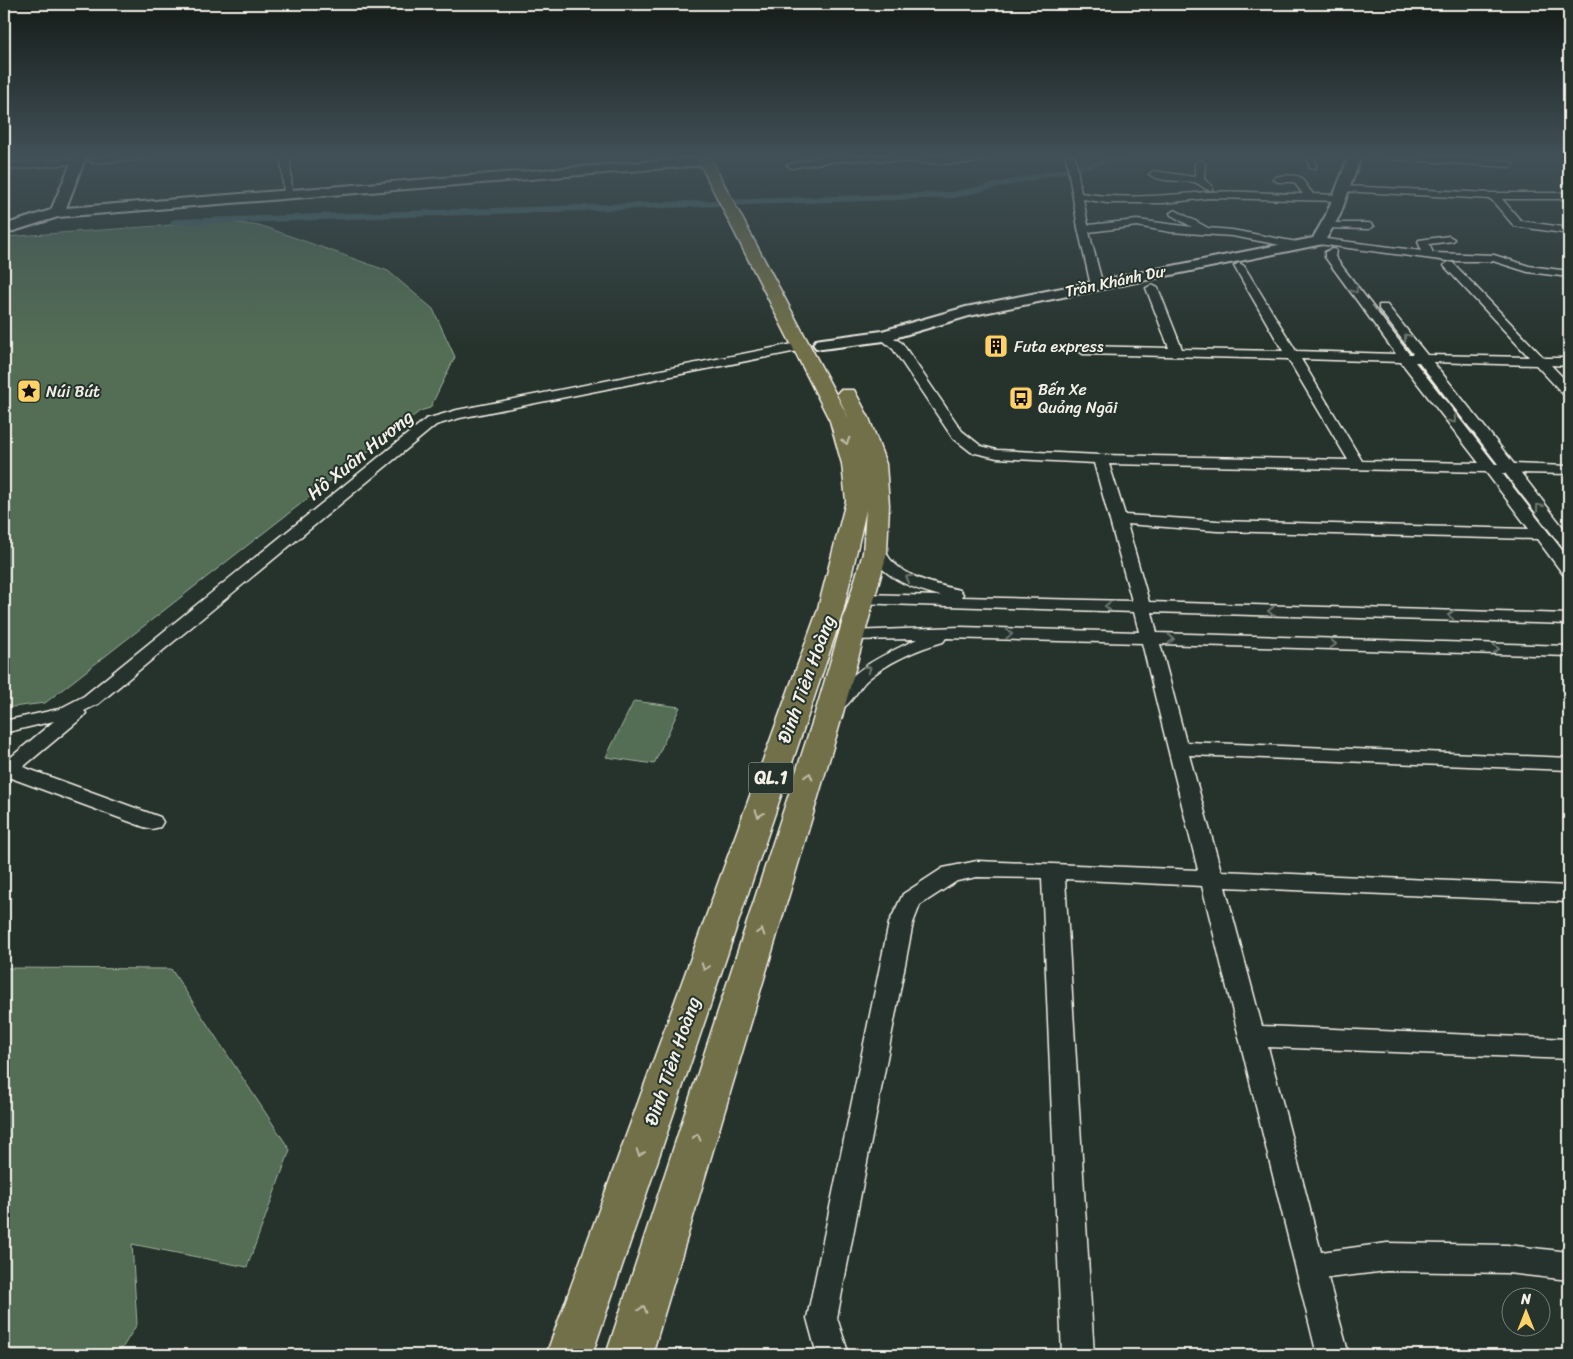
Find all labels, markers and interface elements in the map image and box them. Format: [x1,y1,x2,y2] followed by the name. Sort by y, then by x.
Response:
[1062,256,1169,306] street label: Trần Khánh Dư
[1349,284,1358,294] one-way arrow
[1014,332,1104,361] place label: Futa express
[983,333,1009,359] building icon: Futa express
[1403,334,1412,343] one-way arrow
[1038,375,1118,422] place label: Bến Xe Quảng Ngãi
[46,377,100,406] place label: Núi Bút
[16,378,42,404] place icon: Núi Bút
[1008,385,1034,411] bus stop icon: Bến Xe Quảng Ngãi
[299,401,421,509] street label: Hồ Xuân Hương
[1448,414,1456,423] one-way arrow
[840,436,850,444] one-way arrow
[1537,504,1545,513] one-way arrow
[906,574,915,584] one-way arrow
[1104,601,1112,612] one-way arrow
[1266,605,1274,616] one-way arrow
[767,610,845,748] street label: Đinh Tiên Hoàng
[1446,610,1454,620] one-way arrow
[1005,629,1013,639] one-way arrow
[1168,634,1175,644] one-way arrow
[1330,639,1338,649] one-way arrow
[1492,644,1500,654] one-way arrow
[863,666,872,676] one-way arrow
[748,762,794,794] road number: QL.1
[803,773,813,781] one-way arrow
[755,809,765,817] one-way arrow
[755,928,765,936] one-way arrow
[701,962,711,971] one-way arrow
[634,992,710,1130] street label: Đinh Tiên Hoàng
[691,1133,701,1141] one-way arrow
[636,1149,646,1157] one-way arrow
[1500,1286,1550,1336] north arrow
[1520,1287,1531,1312] text: N
[638,1305,648,1313] one-way arrow

